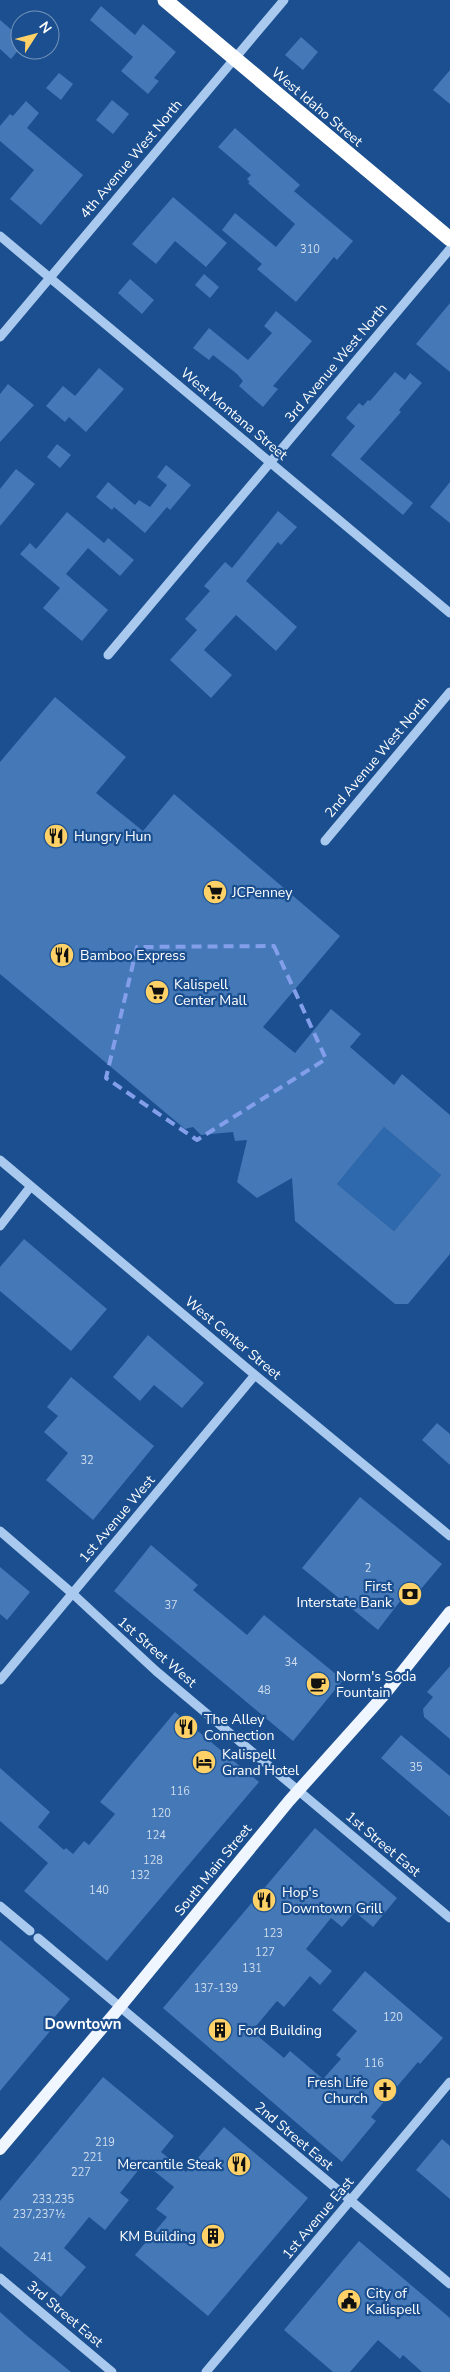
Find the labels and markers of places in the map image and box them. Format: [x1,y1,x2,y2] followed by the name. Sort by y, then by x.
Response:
[43,823,69,849] restaurant icon: Hungry Hun
[74,827,151,846] place label: Hungry Hun
[202,879,228,905] supermarket icon: JCPenney
[231,883,293,902] place label: JCPenney
[49,942,75,968] restaurant icon: Bamboo Express
[80,946,186,965] place label: Bamboo Express
[174,975,248,1010] place label: Kalispell Center Mall
[144,979,170,1005] supermarket icon: Kalispell Center Mall
[297,1577,393,1612] place label: First Interstate Bank
[397,1581,423,1607] bank icon: First Interstate Bank
[336,1667,417,1702] place label: Norm's Soda Fountain
[305,1671,331,1697] cafe icon: Norm's Soda Fountain
[204,1710,274,1745] place label: The Alley Connection
[173,1714,199,1740] restaurant icon: The Alley Connection
[222,1745,300,1780] place label: Kalispell Grand Hotel
[191,1749,217,1775] hotel icon: Kalispell Grand Hotel
[282,1883,383,1918] place label: Hop's Downtown Grill
[251,1887,277,1913] restaurant icon: Hop's Downtown Grill
[207,2017,233,2043] building icon: Ford Building
[238,2021,322,2040] place label: Ford Building
[307,2073,368,2108] place label: Fresh Life Church
[372,2077,398,2103] church icon: Fresh Life Church
[226,2151,252,2177] restaurant icon: Mercantile Steak
[117,2155,223,2174] place label: Mercantile Steak
[200,2223,226,2249] building icon: KM Building
[119,2227,196,2246] place label: KM Building
[366,2284,421,2319] place label: City of Kalispell
[336,2288,362,2314] public building icon: City of Kalispell

